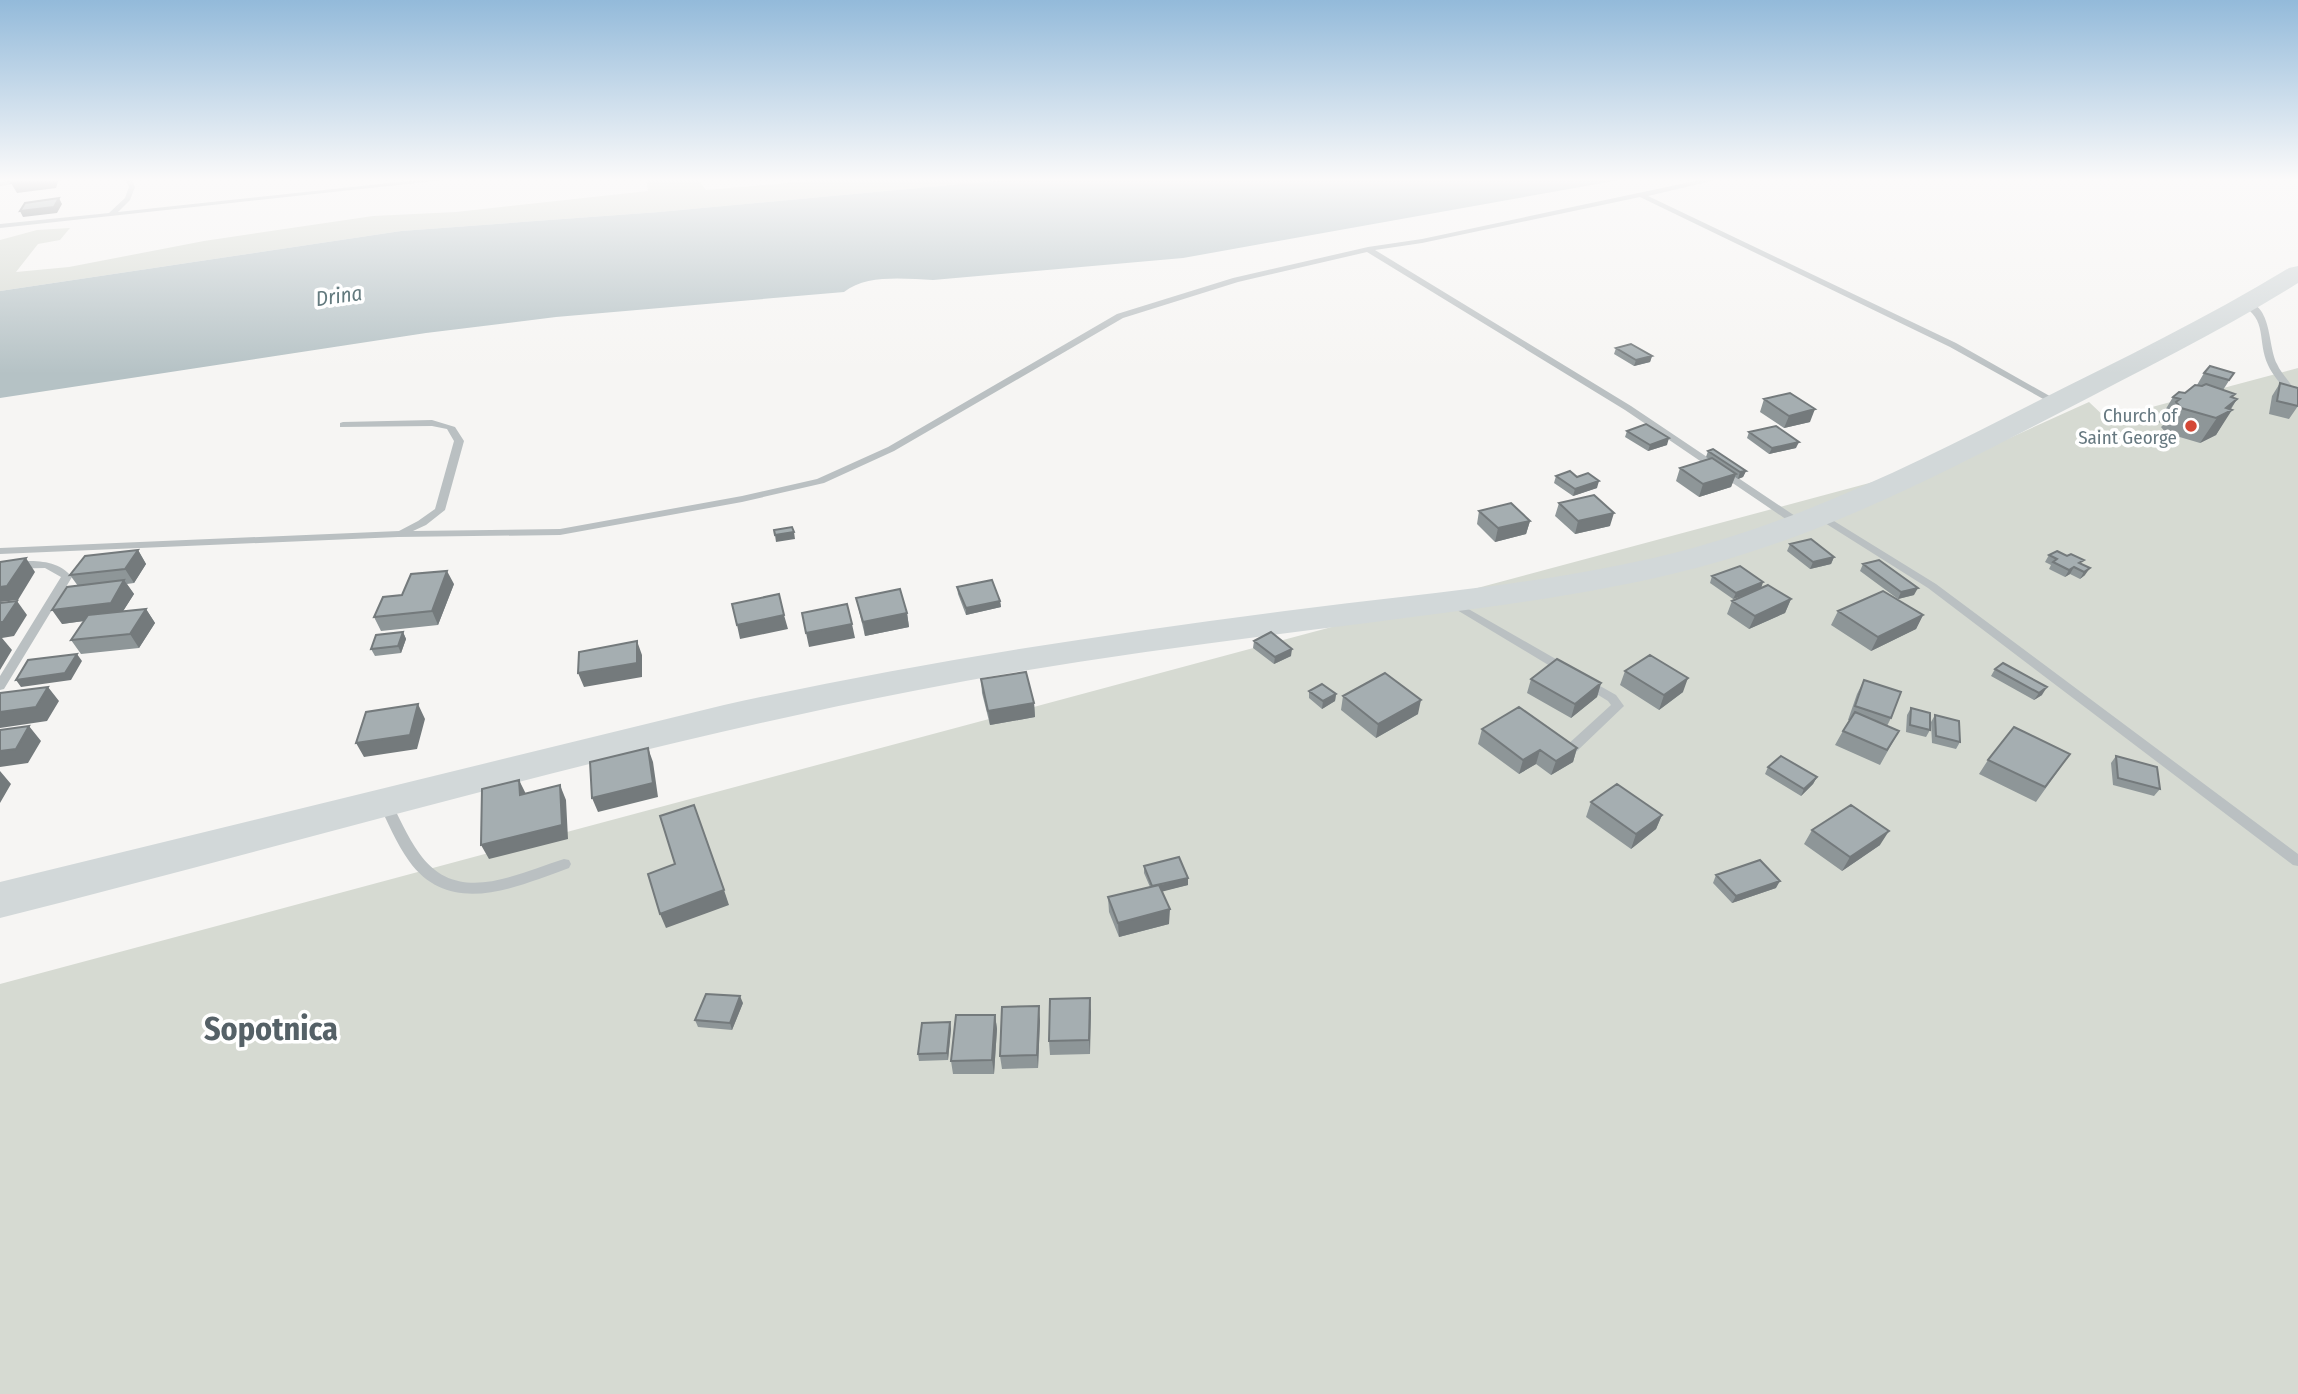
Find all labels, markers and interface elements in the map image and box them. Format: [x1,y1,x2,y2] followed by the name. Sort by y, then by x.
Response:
[314,280,364,312] water label: Drina
[2078,404,2178,449] place label: Church of Saint George
[2183,418,2199,434] marker: Church of Saint George
[204,1010,338,1048] district label: Sopotnica

